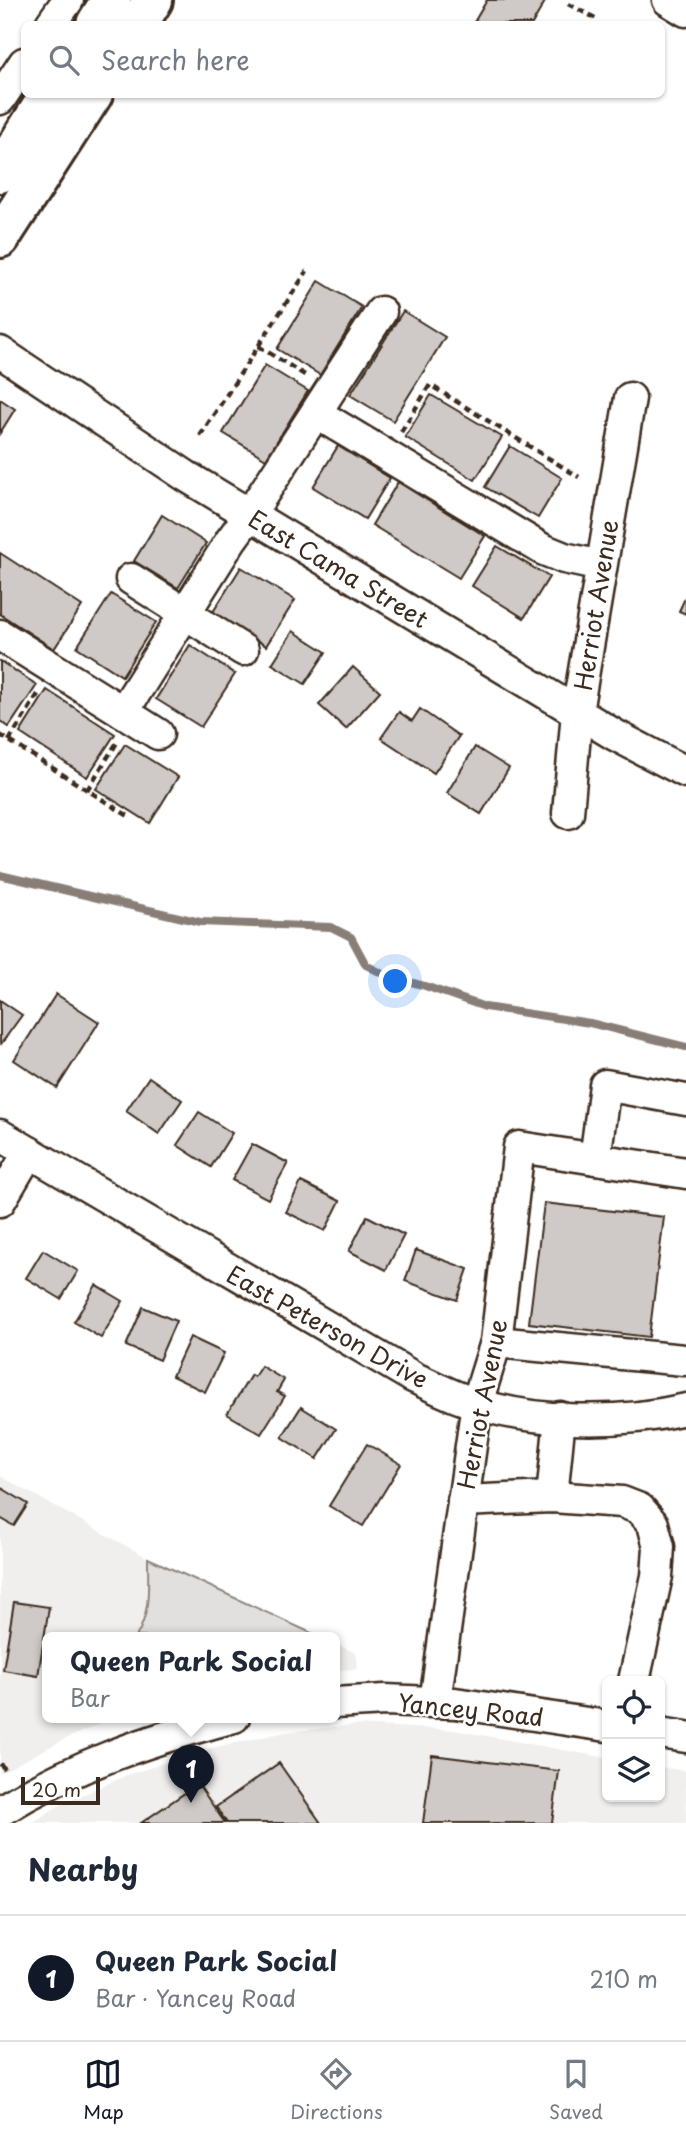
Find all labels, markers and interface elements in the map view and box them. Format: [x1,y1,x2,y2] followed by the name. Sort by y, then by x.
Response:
[21,21,665,98] search box
[101,40,250,79] text: Search here
[45,41,83,79] icon: search
[242,500,436,636] street label: East Cama Street
[564,517,626,693] street label: Herriot Avenue
[378,964,412,998] your location
[221,1256,435,1396] street label: East Peterson Drive
[447,1316,515,1492] street label: Herriot Avenue
[42,1632,340,1723] popup
[70,1641,312,1680] text: Queen Park Social
[602,1676,665,1802] map controls
[602,1676,665,1739] button: locate
[70,1680,110,1715] text: Bar
[397,1683,545,1735] street label: Yancey Road
[602,1739,665,1802] button: layers
[168,1745,214,1803] pin: 1
[21,1774,100,1806] scale bar
[32,1775,81,1803] text: 20 m
[28,1846,138,1891] text: Nearby
[95,1941,337,1980] text: Queen Park Social
[46,1961,57,1996] text: 1
[590,1961,658,1996] text: 210 m
[95,1980,296,2015] text: Bar · Yancey Road
[83,2055,124,2125] tab: Map
[290,2055,383,2125] tab: Directions
[549,2055,603,2125] tab: Saved

